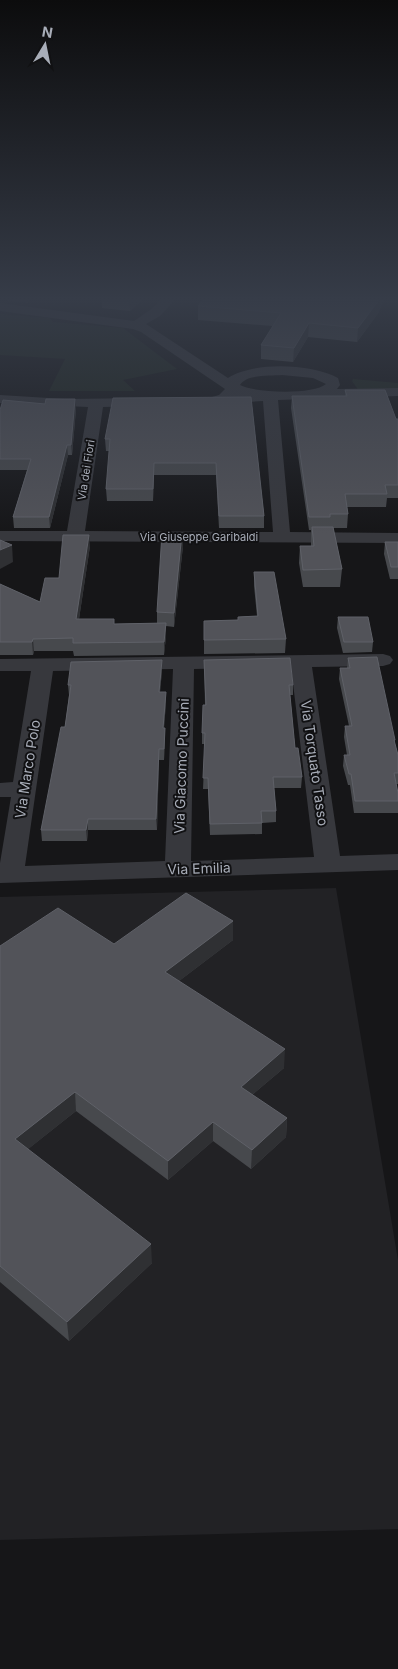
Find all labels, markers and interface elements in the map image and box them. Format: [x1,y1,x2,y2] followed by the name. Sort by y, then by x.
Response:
[20,20,70,70] north arrow
[41,22,54,41] text: N
[74,439,98,501] street label: Via dei Fiori
[140,530,258,544] street label: Via Giuseppe Garibaldi
[170,698,192,834] street label: Via Giacomo Puccini
[298,699,332,827] street label: Via Torquato Tasso
[11,718,43,820] street label: Via Marco Polo
[167,858,231,878] street label: Via Emilia

